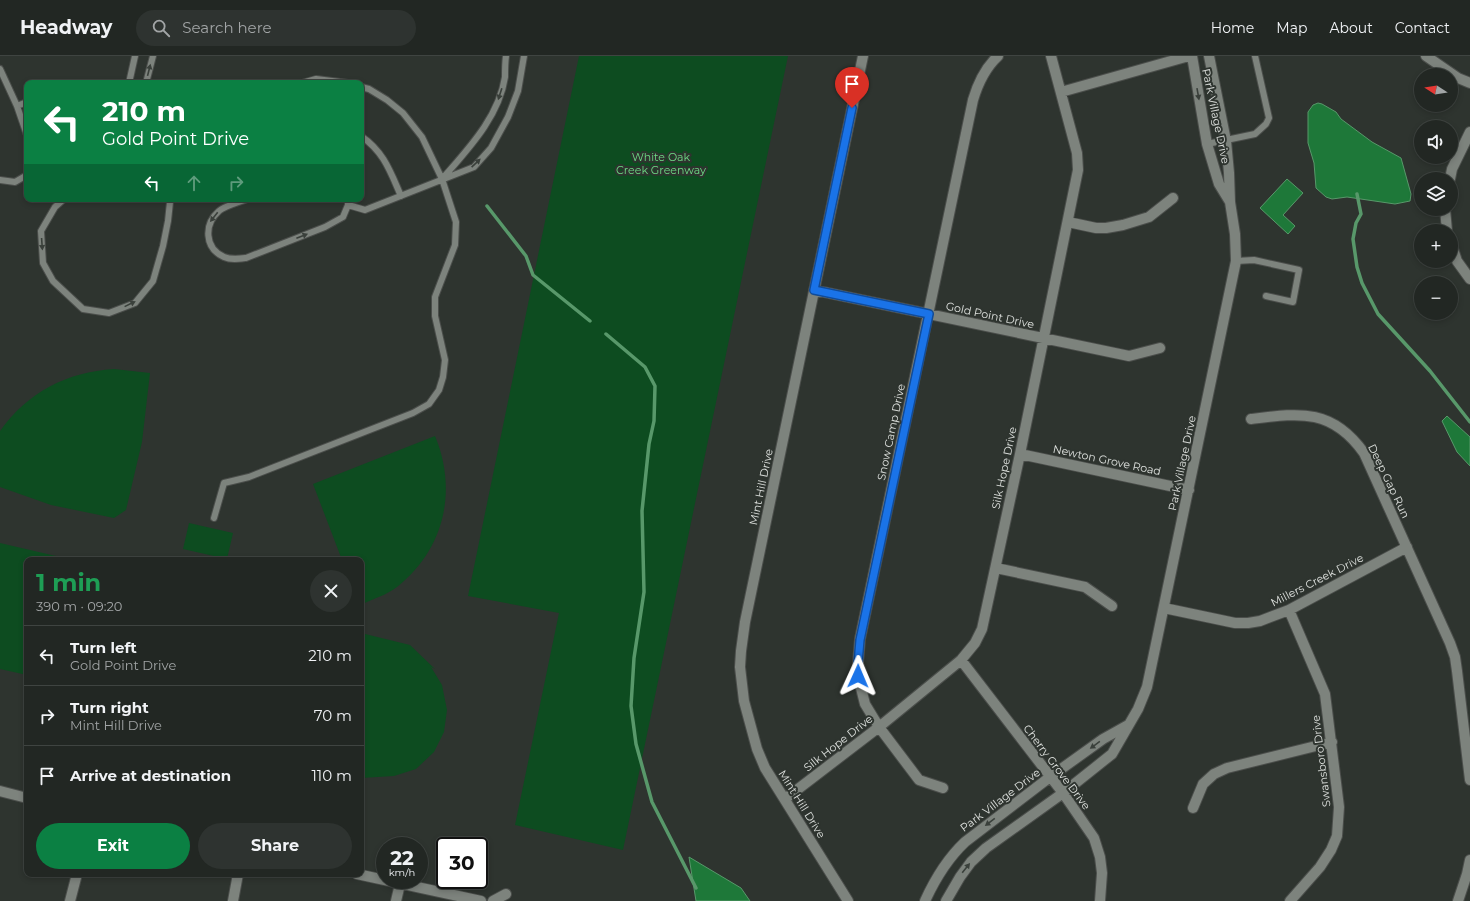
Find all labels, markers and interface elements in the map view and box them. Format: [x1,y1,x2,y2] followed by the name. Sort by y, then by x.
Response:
[136,10,416,46] search box
[20,16,112,39] text: Headway
[150,17,172,39] icon: search
[182,18,272,37] text: Search here
[1211,19,1254,37] text: Home
[1276,19,1307,37] text: Map
[1329,19,1373,37] text: About
[1395,19,1450,37] text: Contact
[147,63,153,76] one-way arrow
[835,67,869,108] pin
[1199,67,1233,165] street label: Park Village Drive
[1414,68,1458,112] north arrow
[1414,68,1458,320] map controls
[841,73,863,95] icon: arrive
[1196,88,1202,101] one-way arrow
[497,89,503,101] one-way arrow
[102,94,186,128] text: 210 m
[36,96,88,148] icon: left
[1414,120,1458,164] button: sound
[102,128,249,150] text: Gold Point Drive
[616,150,706,177] park label: White Oak Creek Greenway
[472,159,481,168] one-way arrow
[141,172,163,194] icon: left
[183,172,205,194] icon: ahead
[225,172,247,194] icon: right
[1414,172,1458,216] button: layers
[210,212,218,223] one-way arrow
[1414,224,1458,268] button: +
[296,233,307,239] one-way arrow
[39,238,46,250] one-way arrow
[1414,276,1458,320] button: −
[945,299,1036,331] street label: Gold Point Drive
[124,301,136,307] one-way arrow
[874,382,908,482] street label: Snow Camp Drive
[1165,414,1199,512] street label: Park Village Drive
[988,425,1020,510] street label: Silk Hope Drive
[1052,442,1162,478] street label: Newton Grove Road
[1365,442,1413,520] street label: Deep Gap Run
[746,447,776,526] street label: Mint Hill Drive
[1268,550,1366,609] street label: Millers Creek Drive
[36,568,101,597] text: 1 min
[310,570,352,612] button: close
[36,598,122,614] text: 390 m · 09:20
[70,638,137,657] text: Turn left
[36,645,58,667] icon: left
[308,646,352,665] text: 210 m
[837,655,879,697] position arrow
[70,657,176,673] text: Gold Point Drive
[70,698,149,717] text: Turn right
[36,705,58,727] icon: right
[314,706,352,725] text: 70 m
[801,711,876,774] street label: Silk Hope Drive
[1308,714,1334,808] street label: Swansboro Drive
[70,717,162,733] text: Mint Hill Drive
[1020,722,1094,813] street label: Cherry Grove Drive
[1089,741,1100,749] one-way arrow
[36,765,58,787] icon: arrive
[957,765,1043,835] street label: Park Village Drive
[70,766,231,785] text: Arrive at destination
[311,766,352,785] text: 110 m
[775,767,829,841] street label: Mint Hill Drive
[985,818,996,826] one-way arrow
[36,823,190,869] button: Exit
[198,823,352,869] button: Share
[436,837,488,889] speed limit sign: 30
[390,846,414,870] text: 22
[962,863,971,874] one-way arrow
[389,866,415,879] text: km/h

